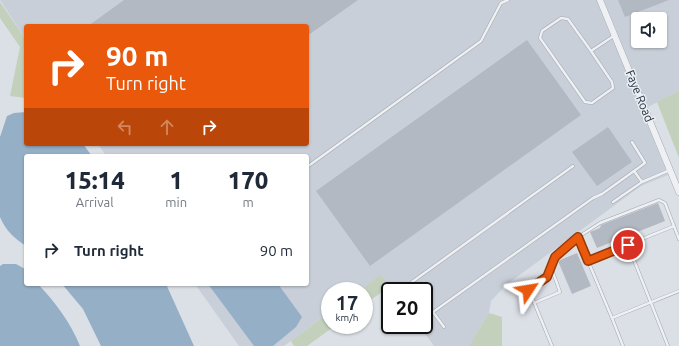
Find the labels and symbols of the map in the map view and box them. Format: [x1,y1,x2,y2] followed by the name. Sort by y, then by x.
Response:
[624,68,656,124] street label: Faye Road
[611,228,645,262] pin
[507,269,549,311] position arrow
[381,282,433,334] speed limit sign: 20

